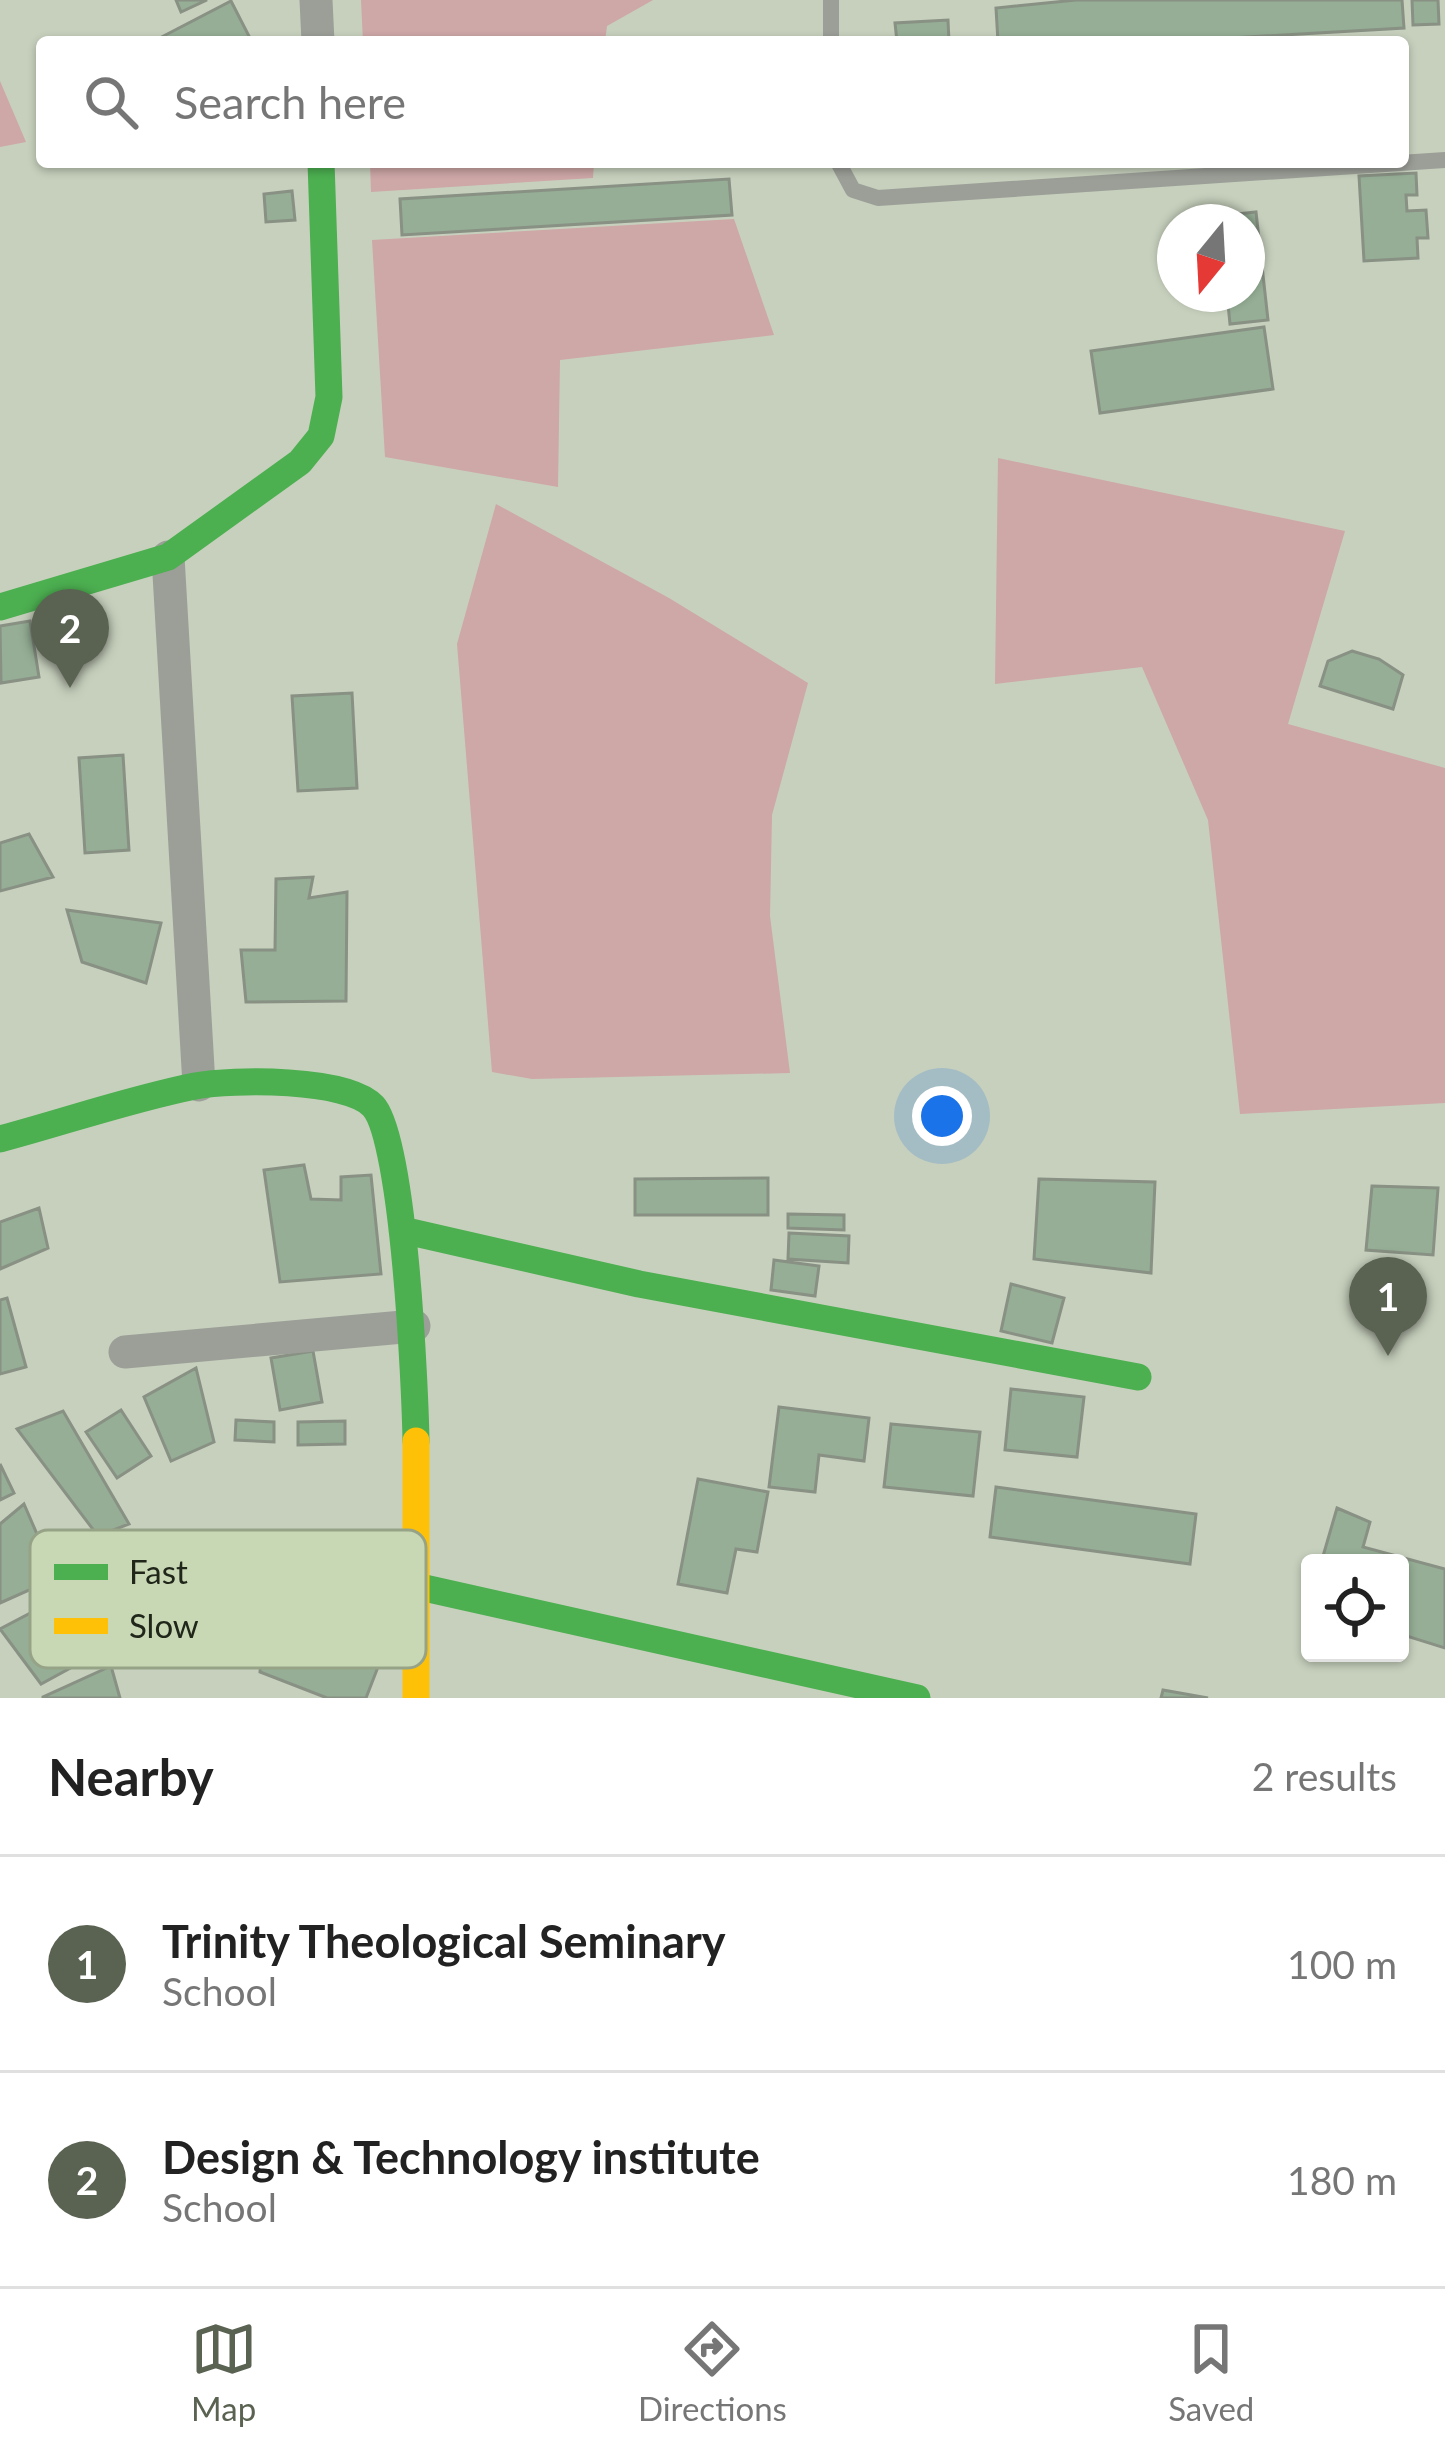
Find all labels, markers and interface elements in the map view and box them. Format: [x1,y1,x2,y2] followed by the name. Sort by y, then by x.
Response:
[36,36,1409,168] search box
[78,69,144,135] icon: search
[174,75,406,129] text: Search here
[1157,204,1265,312] north arrow
[31,589,109,688] pin: 2
[912,1086,972,1146] your location
[1349,1257,1427,1356] pin: 1
[30,1530,426,1668] legend
[129,1551,188,1591] text: Fast
[1301,1554,1409,1662] map controls
[1301,1554,1409,1662] button: locate
[129,1605,199,1645] text: Slow
[48,1746,214,1807] text: Nearby
[1252,1753,1397,1799] text: 2 results
[162,1914,725,1968] text: Trinity Theological Seminary
[76,1941,98,1987] text: 1
[1287,1941,1397,1987] text: 100 m
[162,1968,277,2014] text: School
[162,2130,760,2184] text: Design & Technology institute
[76,2157,98,2203] text: 2
[1287,2157,1397,2203] text: 180 m
[162,2184,277,2230] text: School
[191,2316,257,2428] tab: Map
[638,2316,787,2428] tab: Directions
[1168,2316,1254,2428] tab: Saved

